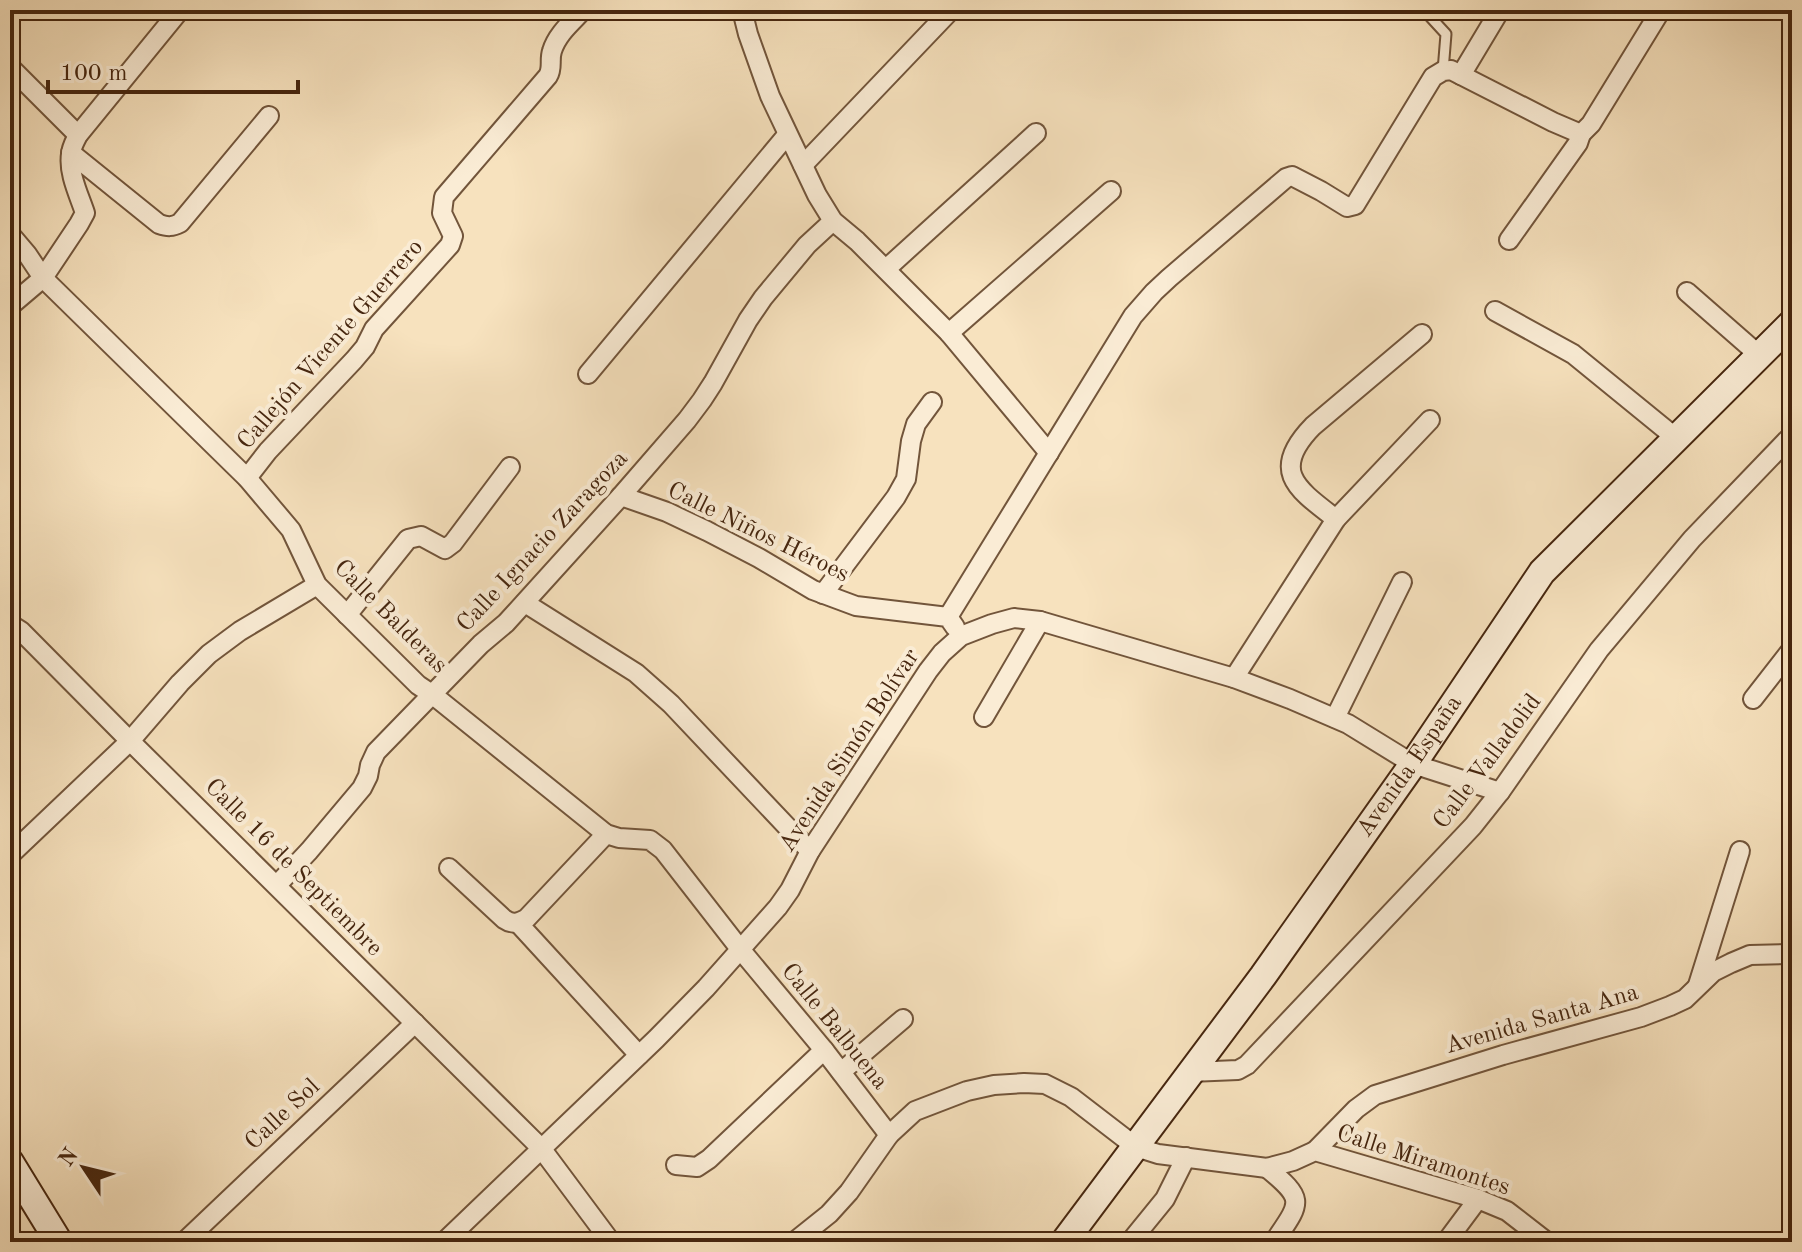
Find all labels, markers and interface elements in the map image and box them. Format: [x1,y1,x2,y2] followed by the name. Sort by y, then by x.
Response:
[48,44,298,94] scale bar
[60,62,128,86] text: 100 m
[234,235,428,455] street label: Callejón Vicente Guerrero
[453,447,633,637] street label: Calle Ignacio Zaragoza
[663,479,853,587] street label: Calle Niños Héroes
[329,556,451,678] street label: Calle Balderas
[775,645,925,857] street label: Avenida Simón Bolívar
[1430,690,1546,834] street label: Calle Valladolid
[1353,691,1467,842] street label: Avenida España
[200,775,386,961] street label: Calle 16 de Septiembre
[776,959,892,1095] street label: Calle Balbuena
[1443,981,1641,1059] street label: Avenida Santa Ana
[241,1075,325,1155] street label: Calle Sol
[1333,1122,1513,1200] street label: Calle Miramontes
[44,1128,124,1208] north arrow
[55,1144,83,1171] text: N

